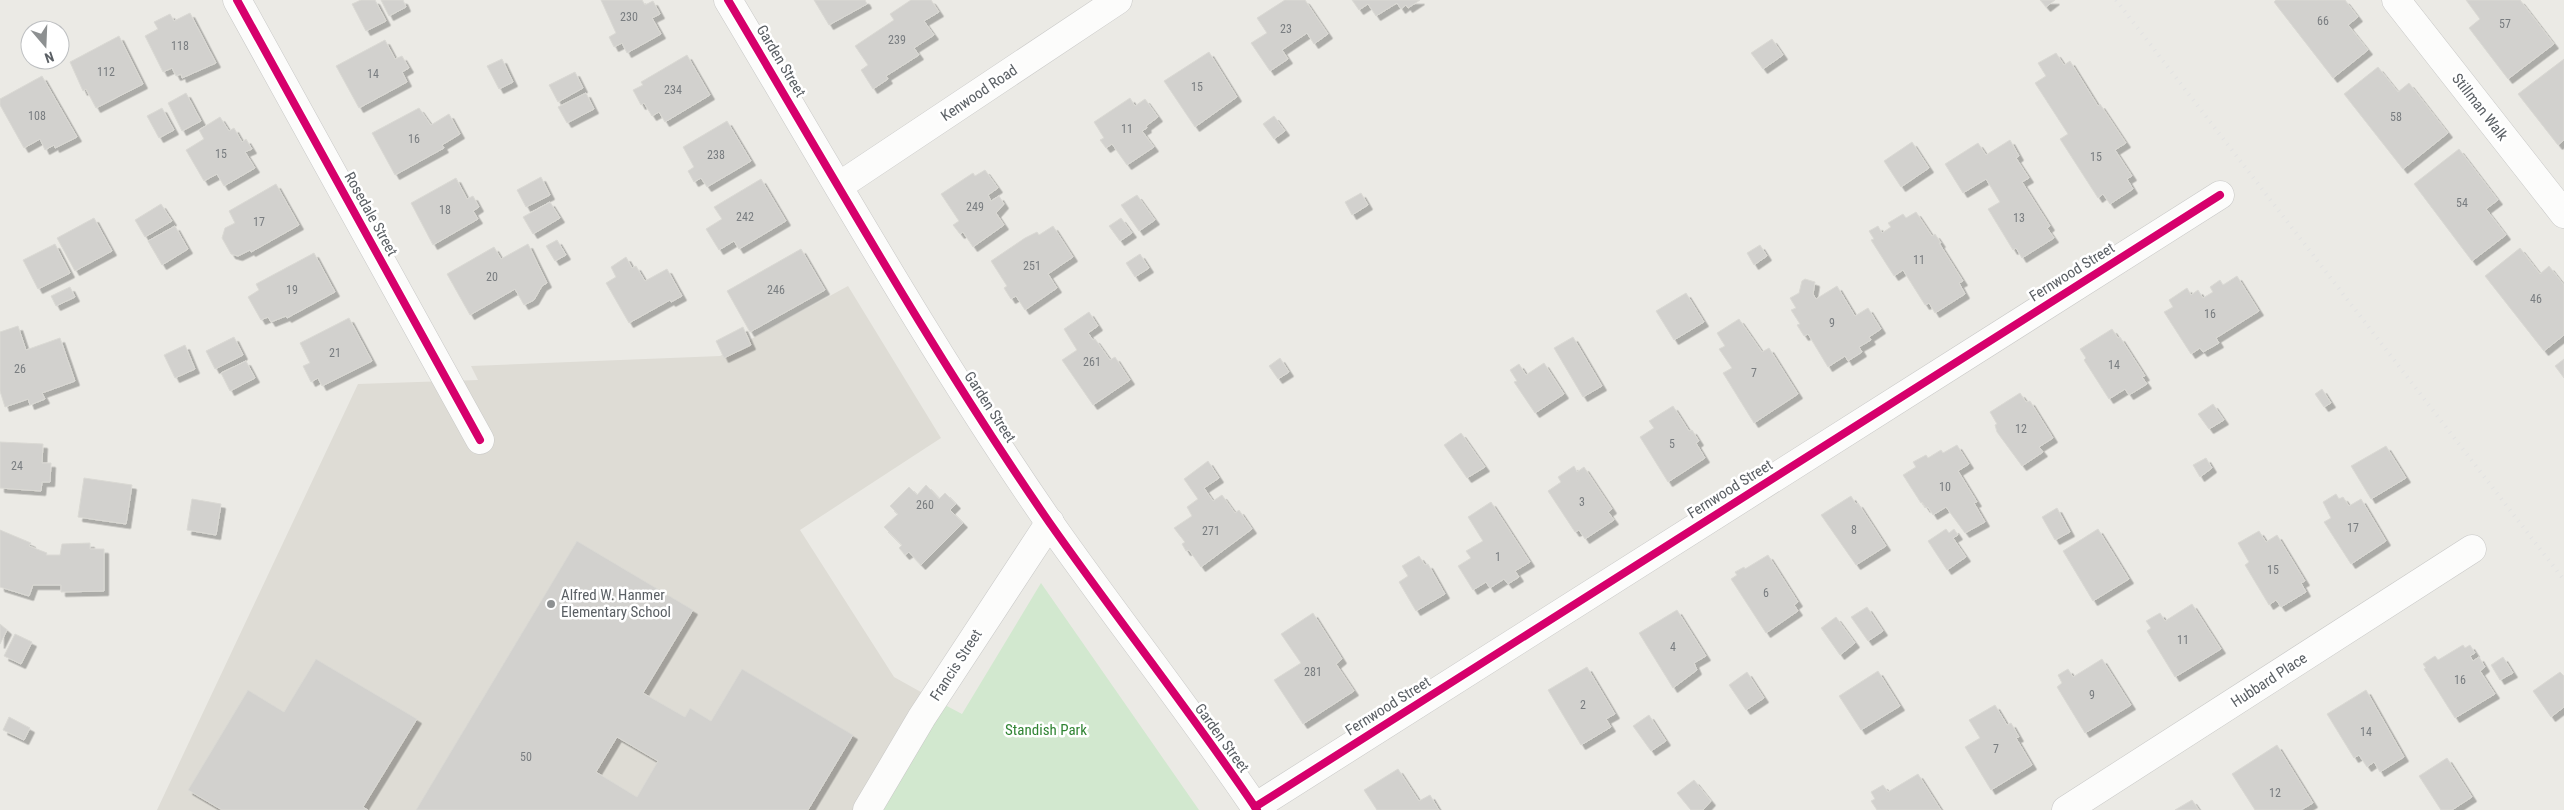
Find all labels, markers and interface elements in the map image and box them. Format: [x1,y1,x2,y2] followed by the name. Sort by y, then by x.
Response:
[620,10,638,24] house number: 230
[2317,14,2329,28] house number: 66
[2499,17,2511,31] house number: 57
[20,20,70,70] north arrow
[752,22,810,100] street label: Garden Street
[1280,22,1292,36] house number: 23
[888,33,906,47] house number: 239
[171,39,189,53] house number: 118
[43,48,56,66] text: N
[937,61,1021,125] street label: Kenwood Road
[97,65,115,79] house number: 112
[367,67,379,81] house number: 14
[2448,70,2512,144] street label: Stillman Walk
[1191,80,1203,94] house number: 15
[664,83,682,97] house number: 234
[28,109,46,123] house number: 108
[2390,110,2402,124] house number: 58
[1121,122,1133,136] house number: 11
[408,132,420,146] house number: 16
[215,147,227,161] house number: 15
[707,148,725,162] house number: 238
[2090,150,2102,164] house number: 15
[341,169,401,259] street label: Rosedale Street
[2456,196,2468,210] house number: 54
[966,200,984,214] house number: 249
[439,203,451,217] house number: 18
[736,210,754,224] house number: 242
[2013,211,2025,225] house number: 13
[253,215,265,229] house number: 17
[2026,239,2118,305] street label: Fernwood Street
[1913,253,1925,267] house number: 11
[1023,259,1041,273] house number: 251
[486,270,498,284] house number: 20
[286,283,298,297] house number: 19
[767,283,785,297] house number: 246
[2530,292,2542,306] house number: 46
[2204,307,2216,321] house number: 16
[1829,316,1835,330] house number: 9
[329,346,341,360] house number: 21
[1083,355,1101,369] house number: 261
[2108,358,2120,372] house number: 14
[14,362,26,376] house number: 26
[1751,366,1757,380] house number: 7
[960,368,1020,446] street label: Garden Street
[2015,422,2027,436] house number: 12
[1669,437,1675,451] house number: 5
[1684,456,1776,522] street label: Fernwood Street
[11,459,23,473] house number: 24
[1939,480,1951,494] house number: 10
[1579,495,1585,509] house number: 3
[916,498,934,512] house number: 260
[2347,521,2359,535] house number: 17
[1851,523,1857,537] house number: 8
[1202,524,1220,538] house number: 271
[1495,550,1501,564] house number: 1
[2267,563,2279,577] house number: 15
[561,586,671,621] place label: Alfred W. Hanmer Elementary School
[1763,586,1769,600] house number: 6
[545,598,557,610] marker: Alfred W. Hanmer Elementary School
[926,626,986,704] street label: Francis Street
[2177,633,2189,647] house number: 11
[1670,640,1676,654] house number: 4
[2228,649,2310,711] street label: Hubbard Place
[1304,665,1322,679] house number: 281
[1342,673,1434,739] street label: Fernwood Street
[2454,673,2466,687] house number: 16
[2089,688,2095,702] house number: 9
[1580,698,1586,712] house number: 2
[1191,700,1253,776] street label: Garden Street
[1005,721,1087,739] park label: Standish Park
[2360,725,2372,739] house number: 14
[1993,742,1999,756] house number: 7
[520,750,532,764] house number: 50
[2269,786,2281,800] house number: 12

